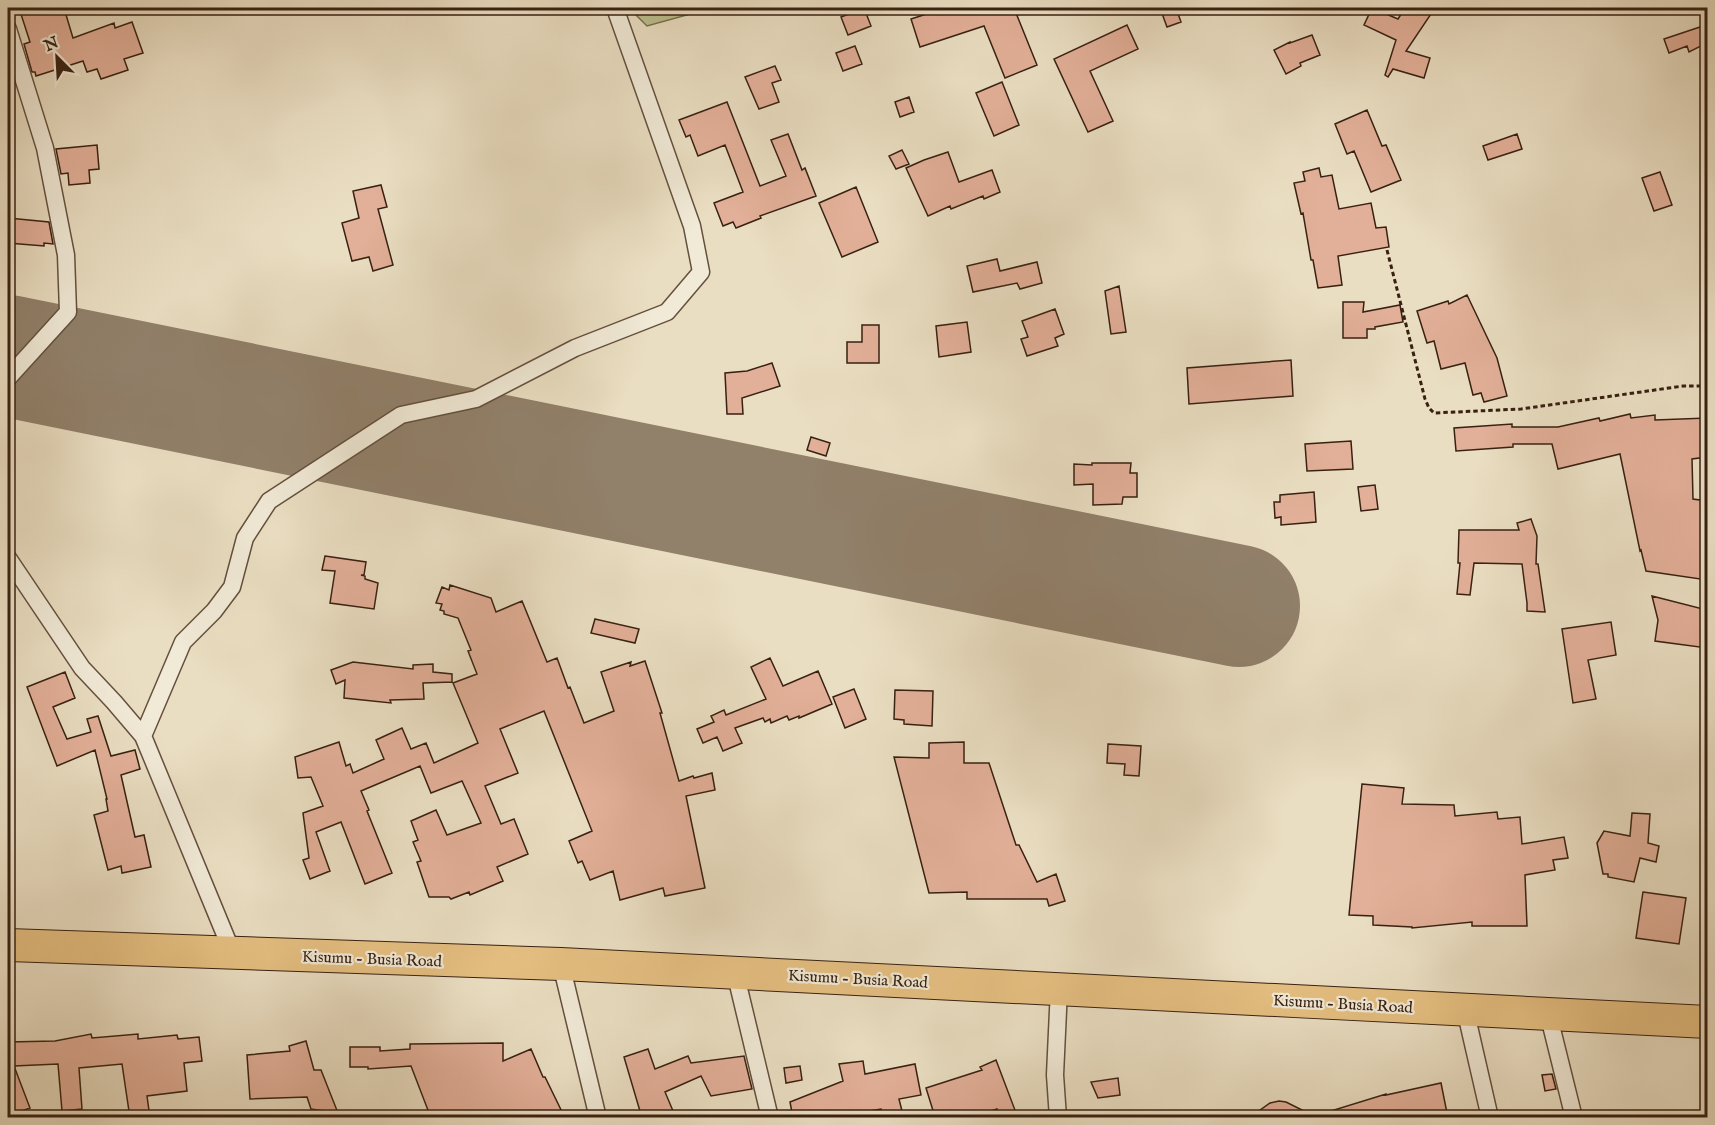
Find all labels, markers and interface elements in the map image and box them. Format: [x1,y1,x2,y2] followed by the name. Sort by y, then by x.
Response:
[27,27,87,87] north arrow
[40,33,62,57] text: N
[302,948,443,972] street label: Kisumu - Busia Road
[787,966,929,994] street label: Kisumu - Busia Road
[1272,991,1414,1019] street label: Kisumu - Busia Road

